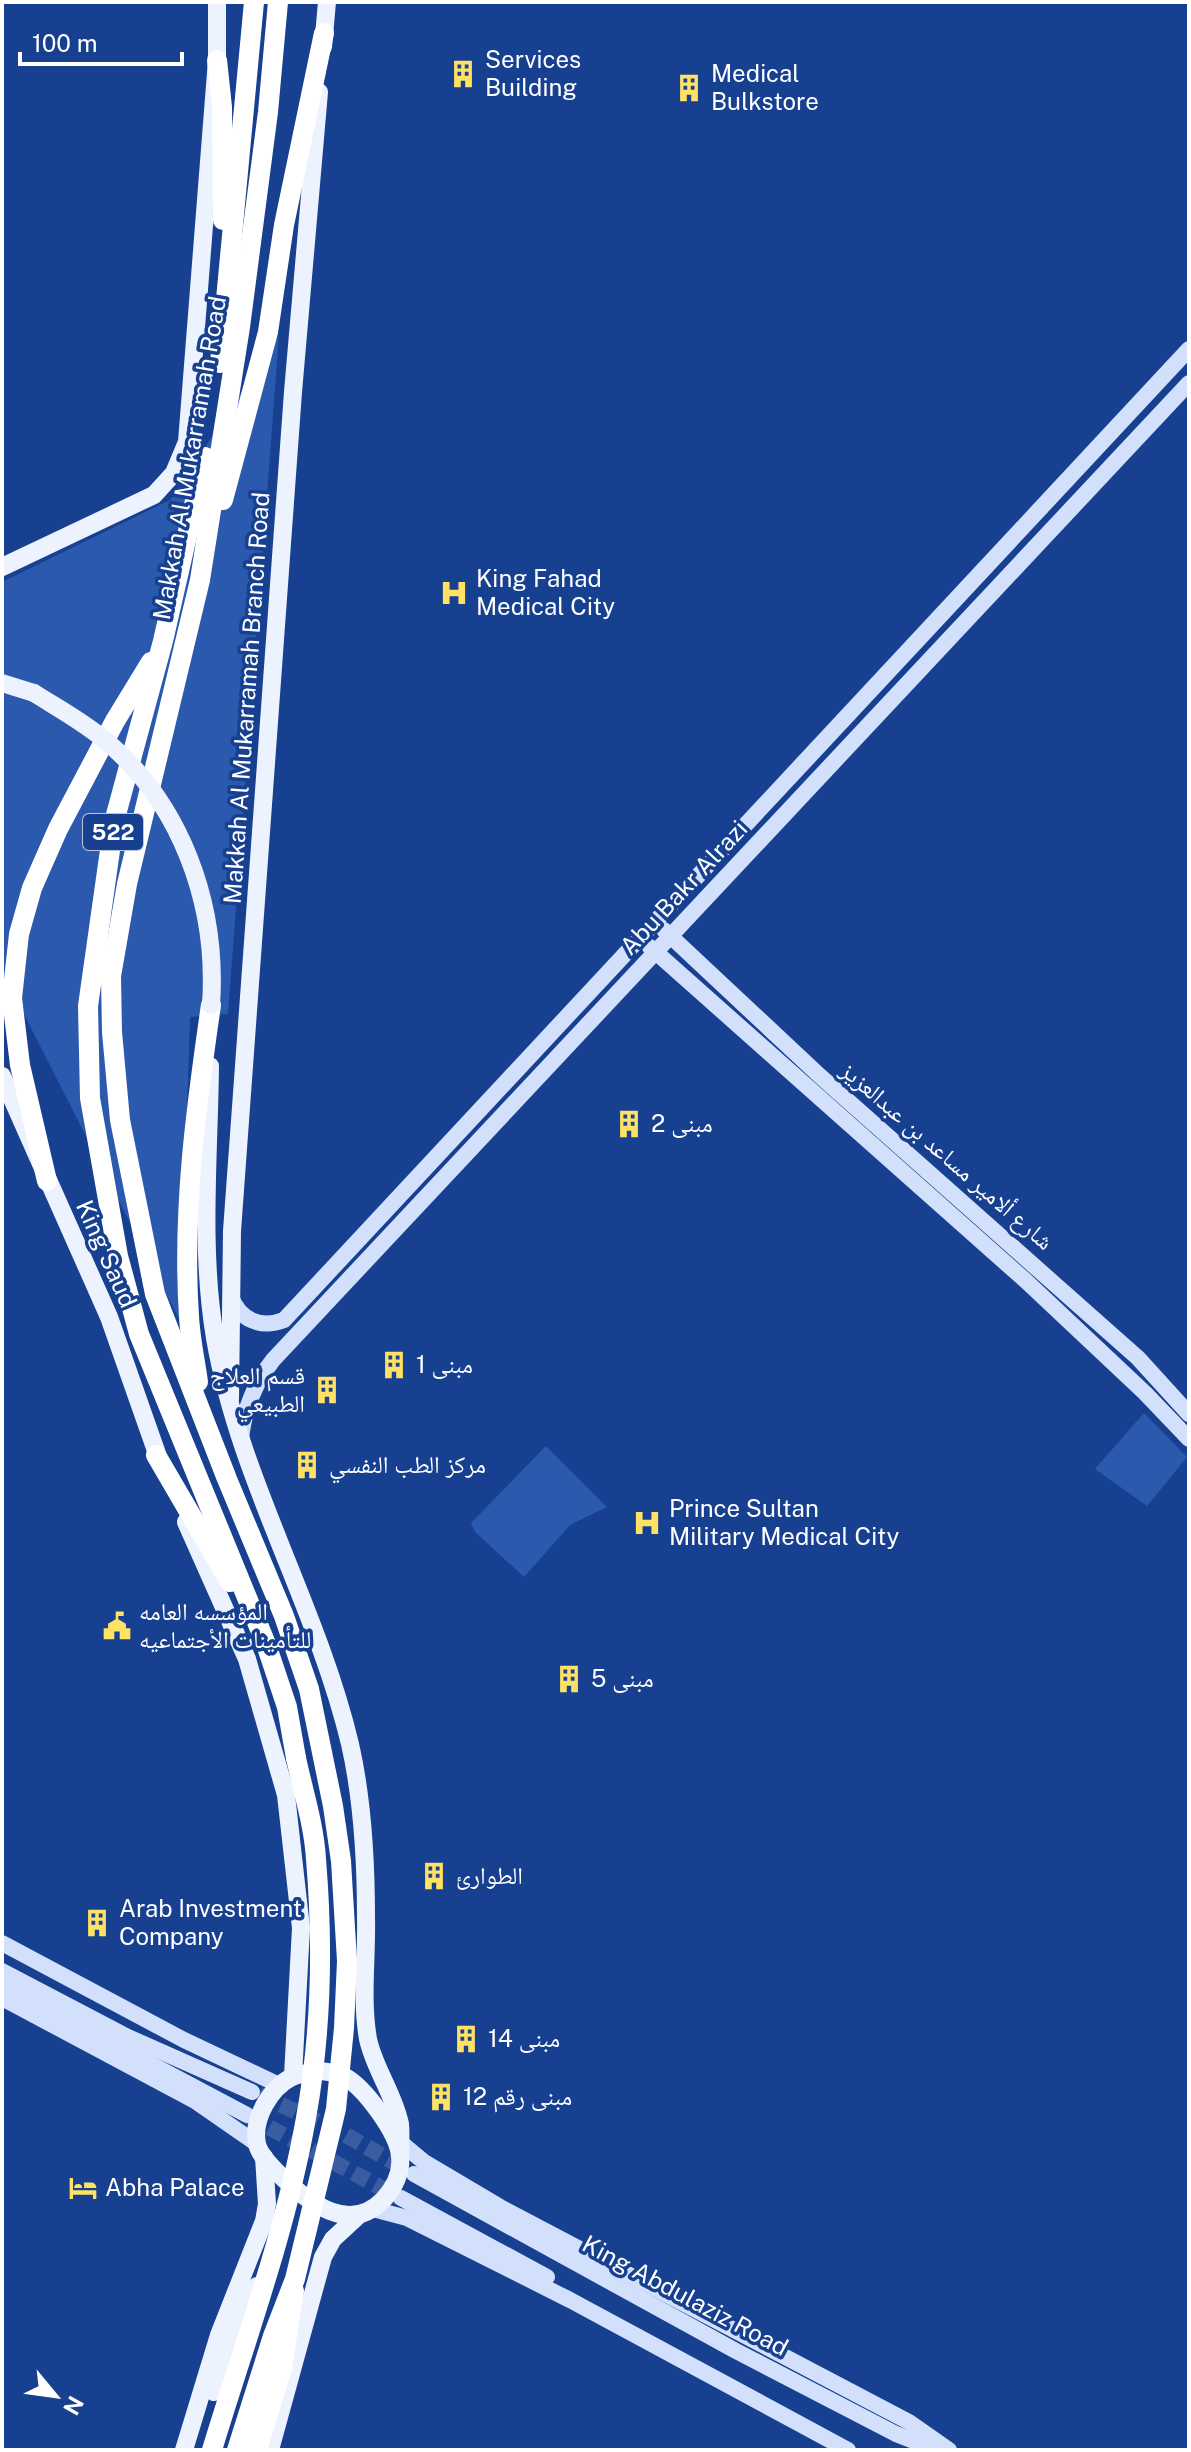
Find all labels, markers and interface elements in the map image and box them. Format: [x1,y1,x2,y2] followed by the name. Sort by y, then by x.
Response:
[20,16,182,66] scale bar
[32,29,98,57] text: 100 m
[485,45,581,101] place label: Services Building
[448,59,478,89] building icon: Services Building
[711,59,819,115] place label: Medical Bulkstore
[674,73,704,103] building icon: Medical Bulkstore
[147,294,231,622] street label: Makkah Al Mukarramah Road
[218,491,274,905] street label: Makkah Al Mukarramah Branch Road
[476,564,615,620] place label: King Fahad Medical City
[439,578,469,608] hospital icon: King Fahad Medical City
[83,814,143,850] road number: 522
[614,815,752,960] street label: Abu Bakr Alrazi
[834,1055,1060,1257] street label: شارع ألامير مساعد بن عبدالعزيز
[614,1109,644,1139] building icon: مبنى 2
[651,1109,713,1138] place label: مبنى 2
[71,1196,143,1312] street label: King Saud
[379,1350,409,1380] building icon: مبنى 1
[416,1350,473,1379] place label: مبنى 1
[210,1361,305,1423] place label: قسم العلاج الطبيعي
[312,1375,342,1405] building icon: قسم العلاج الطبيعي
[292,1450,322,1480] building icon: مركز الطب النفسي
[329,1450,486,1484] place label: مركز الطب النفسي
[669,1494,899,1550] place label: Prince Sultan Military Medical City
[632,1508,662,1538] hospital icon: Prince Sultan Military Medical City
[139,1597,311,1653] place label: المؤسسه العامه للتأمينات الأجتماعيه
[102,1611,132,1641] public building icon: المؤسسه العامه للتأمينات الأجتماعيه
[554,1664,584,1694] building icon: مبنى 5
[591,1664,654,1693] place label: مبنى 5
[419,1861,449,1891] building icon: الطوارئ
[456,1861,523,1890] place label: الطوارئ
[119,1894,302,1950] place label: Arab Investment Company
[82,1908,112,1938] building icon: Arab Investment Company
[451,2024,481,2054] building icon: مبنى 14
[488,2024,560,2053] place label: مبنى 14
[426,2082,456,2112] building icon: مبنى رقم 12
[463,2082,572,2113] place label: مبنى رقم 12
[68,2173,98,2203] hotel icon: Abha Palace
[105,2173,245,2201] place label: Abha Palace
[578,2229,793,2361] street label: King Abdulaziz Road
[16,2356,96,2436] north arrow
[58,2392,89,2420] text: N

